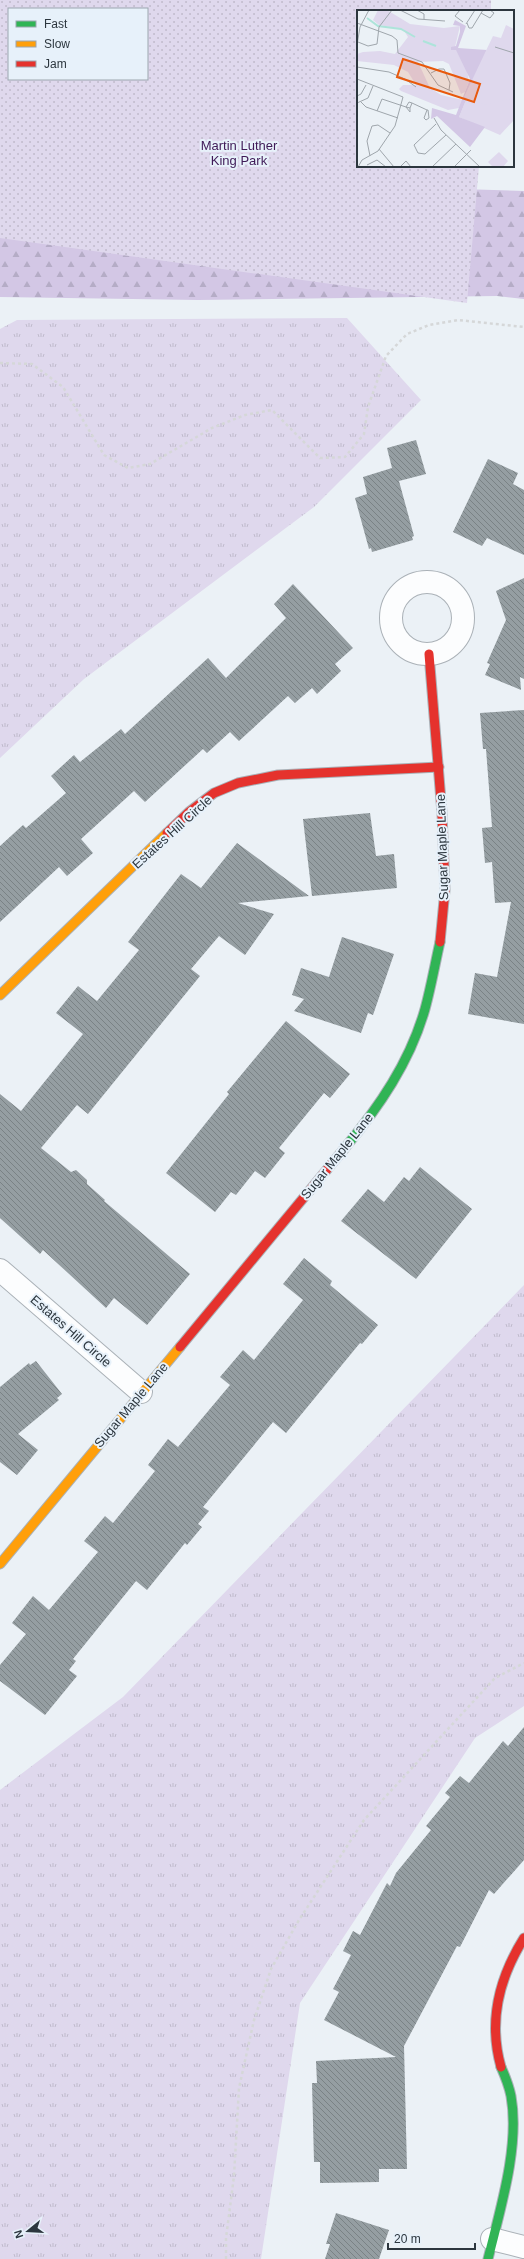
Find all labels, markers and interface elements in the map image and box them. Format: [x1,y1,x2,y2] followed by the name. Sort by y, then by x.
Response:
[8,8,148,80] legend
[357,10,514,167] inset map
[44,17,68,31] text: Fast
[44,37,70,51] text: Slow
[44,57,67,71] text: Jam
[201,138,278,168] park label: Martin Luther King Park
[129,792,215,872] street label: Estates Hill Circle
[433,794,451,900] street label: Sugar Maple Lane
[298,1110,376,1202] street label: Sugar Maple Lane
[28,1292,114,1370] street label: Estates Hill Circle
[91,1359,171,1451] street label: Sugar Maple Lane
[8,2211,48,2251] north arrow
[388,2225,475,2251] scale bar
[12,2228,25,2240] text: N
[394,2232,421,2246] text: 20 m

